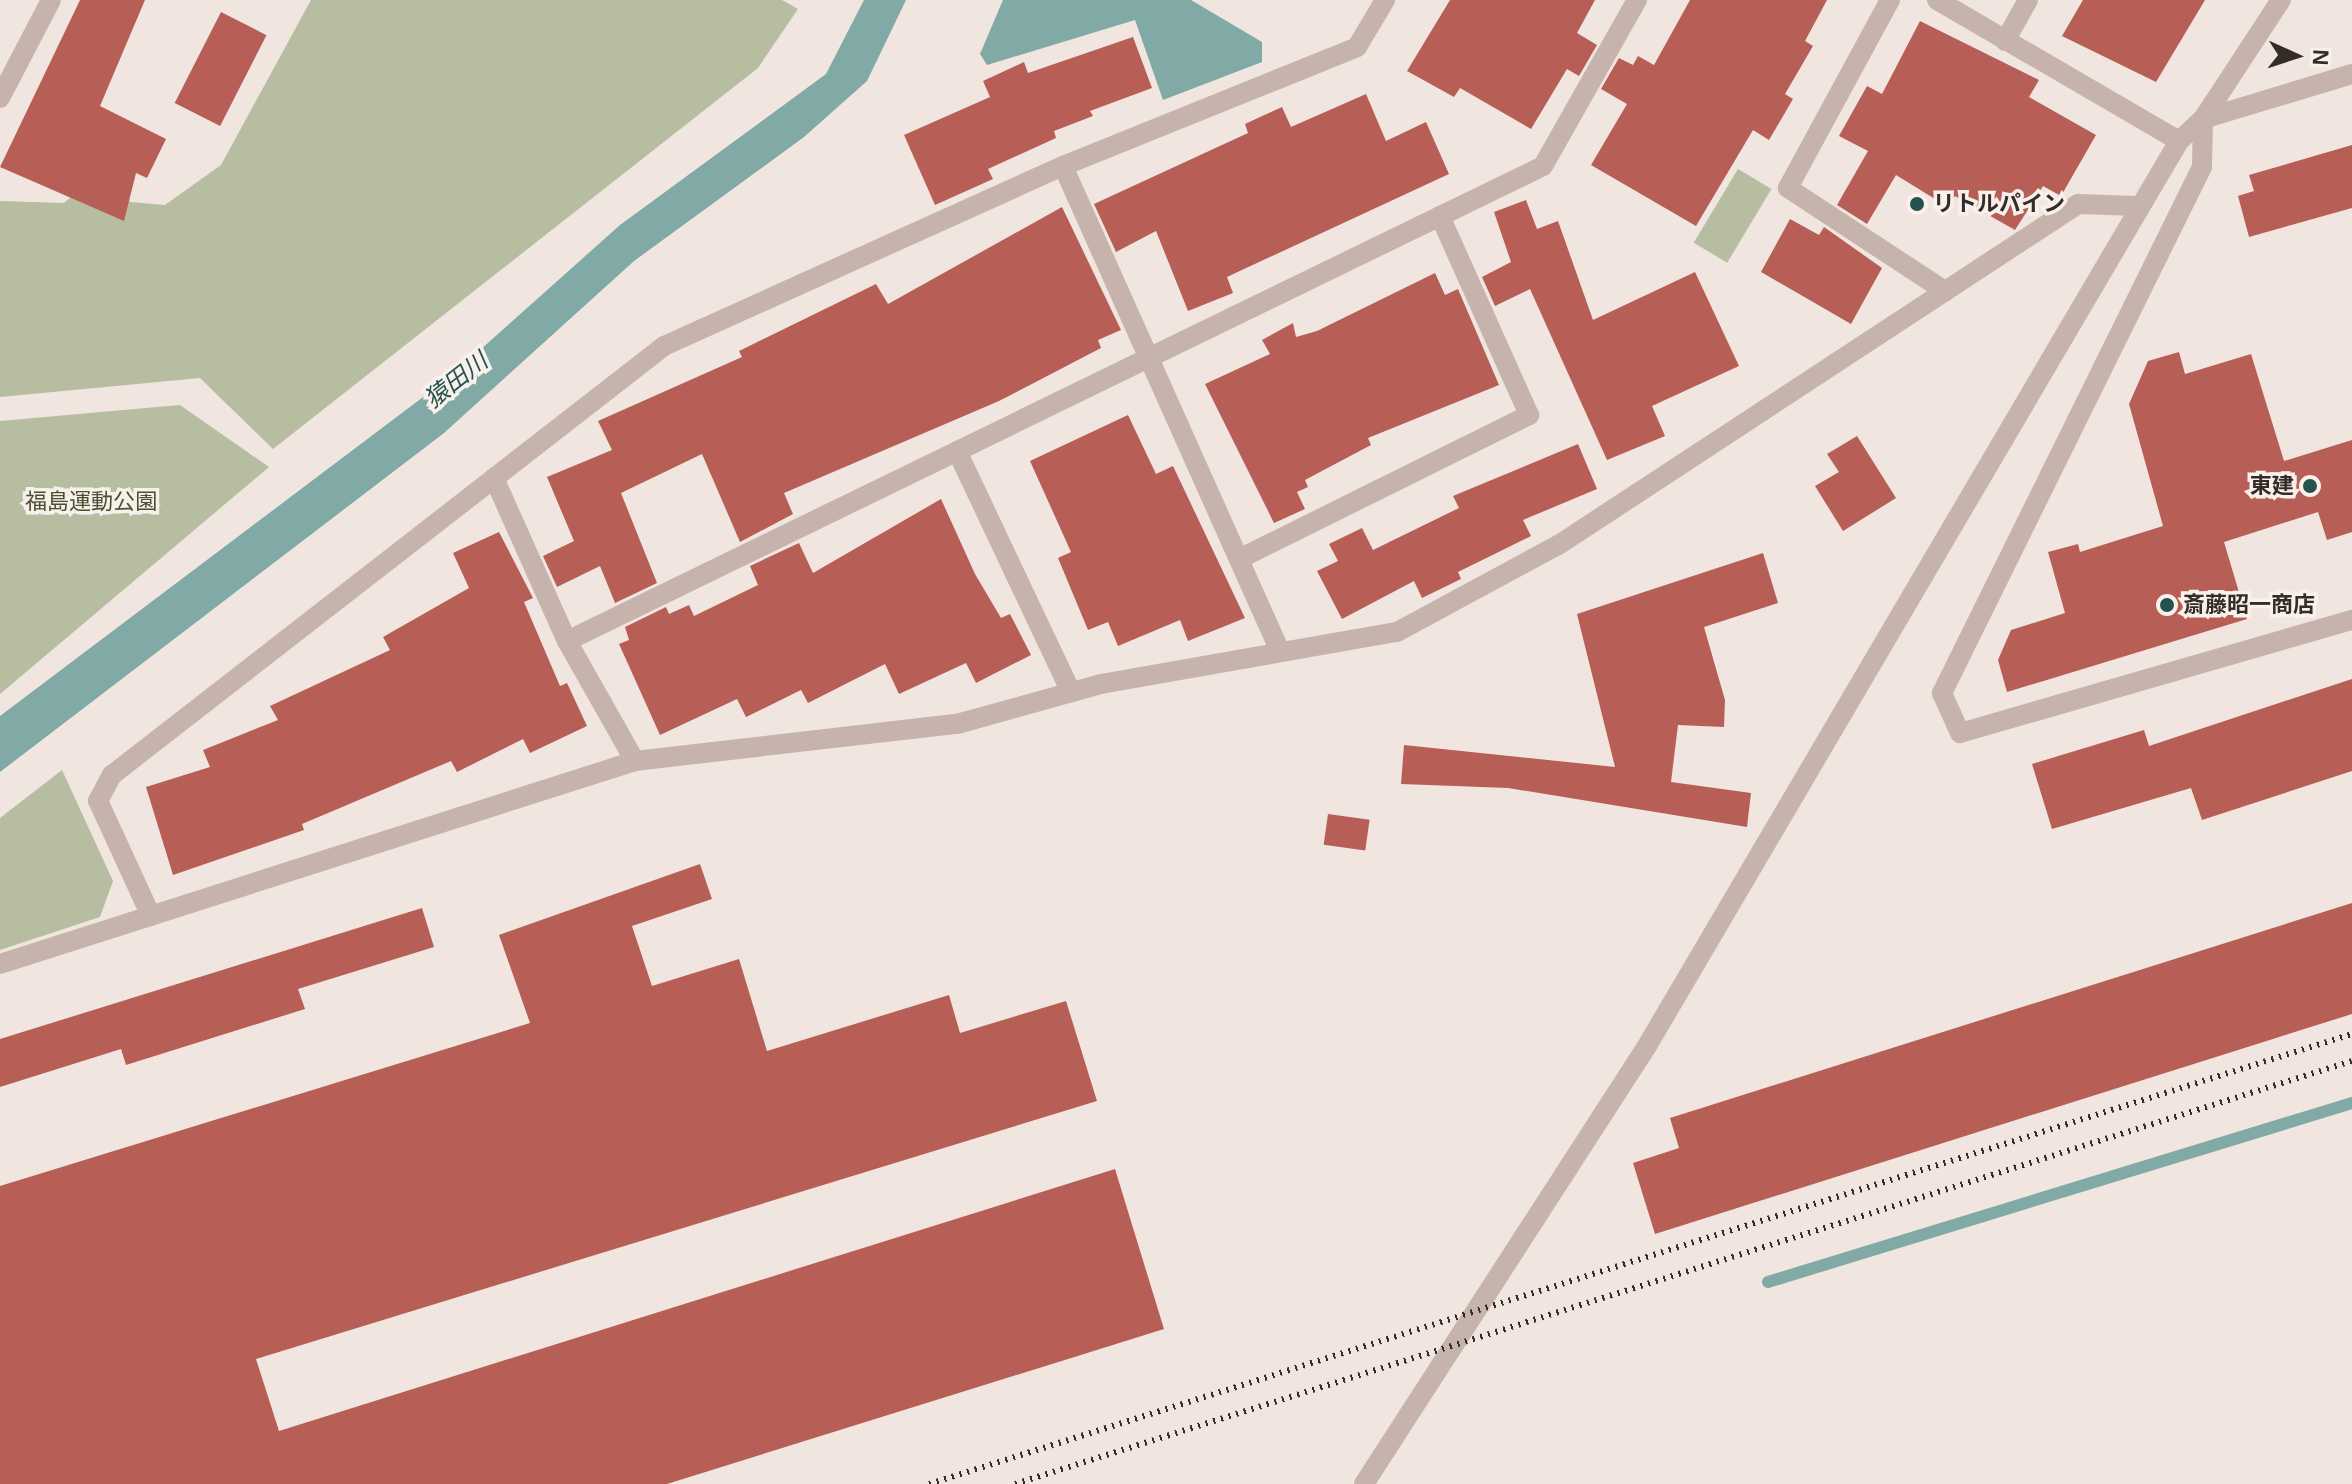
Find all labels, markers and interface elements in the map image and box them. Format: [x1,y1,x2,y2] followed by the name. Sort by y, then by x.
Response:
[2256,16,2336,96] north arrow
[2308,49,2333,66] text: N
[1933,191,2065,217] place label: リトルパイン
[1908,195,1926,213] marker: リトルパイン
[419,346,493,414] water label: 猿田川
[2250,473,2294,499] place label: 東建
[2301,477,2319,495] marker: 東建
[25,489,157,515] park label: 福島運動公園
[2183,592,2315,618] place label: 斎藤昭一商店
[2158,596,2176,614] marker: 斎藤昭一商店

